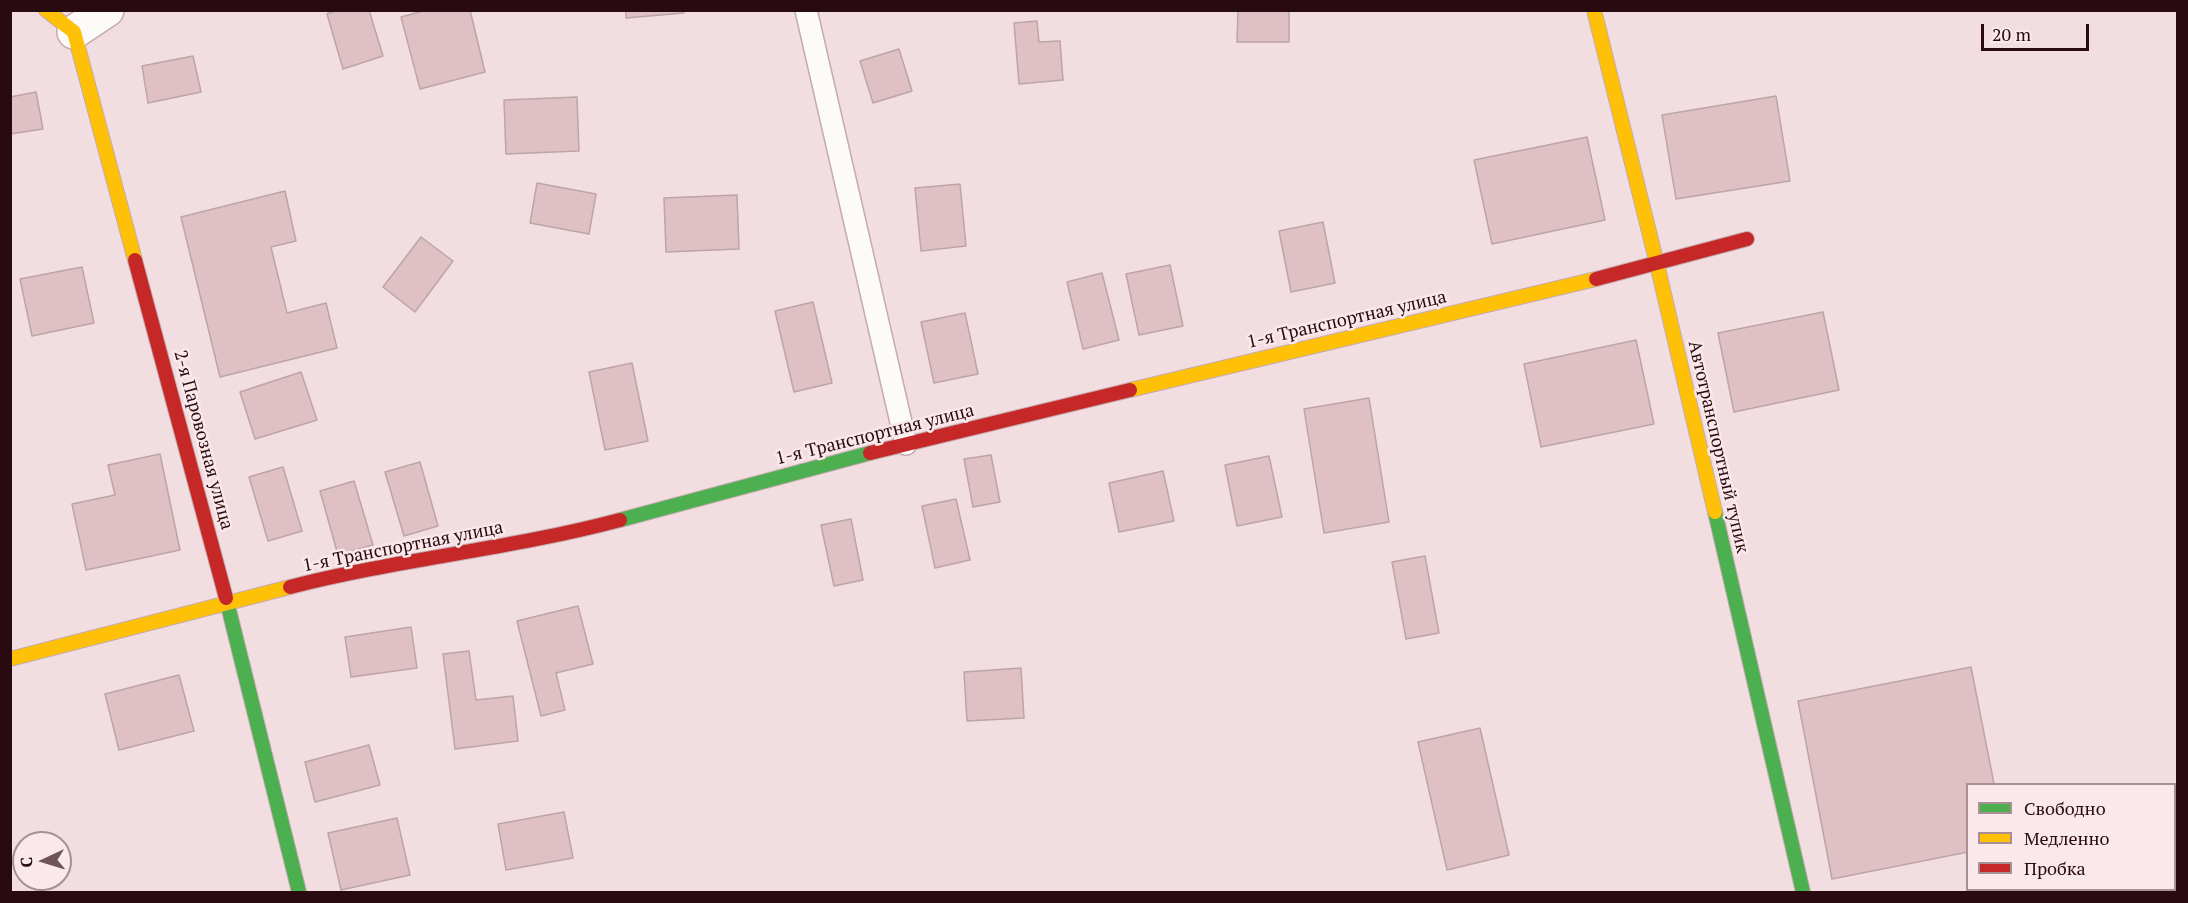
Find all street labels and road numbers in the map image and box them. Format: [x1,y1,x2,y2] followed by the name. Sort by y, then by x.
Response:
[1245,287,1449,353] street label: 1-я Транспортная улица
[1683,339,1753,555] street label: Автотранспортный тупик
[169,348,237,532] street label: 2-я Паровозная улица
[773,400,977,470] street label: 1-я Транспортная улица
[301,517,505,577] street label: 1-я Транспортная улица

